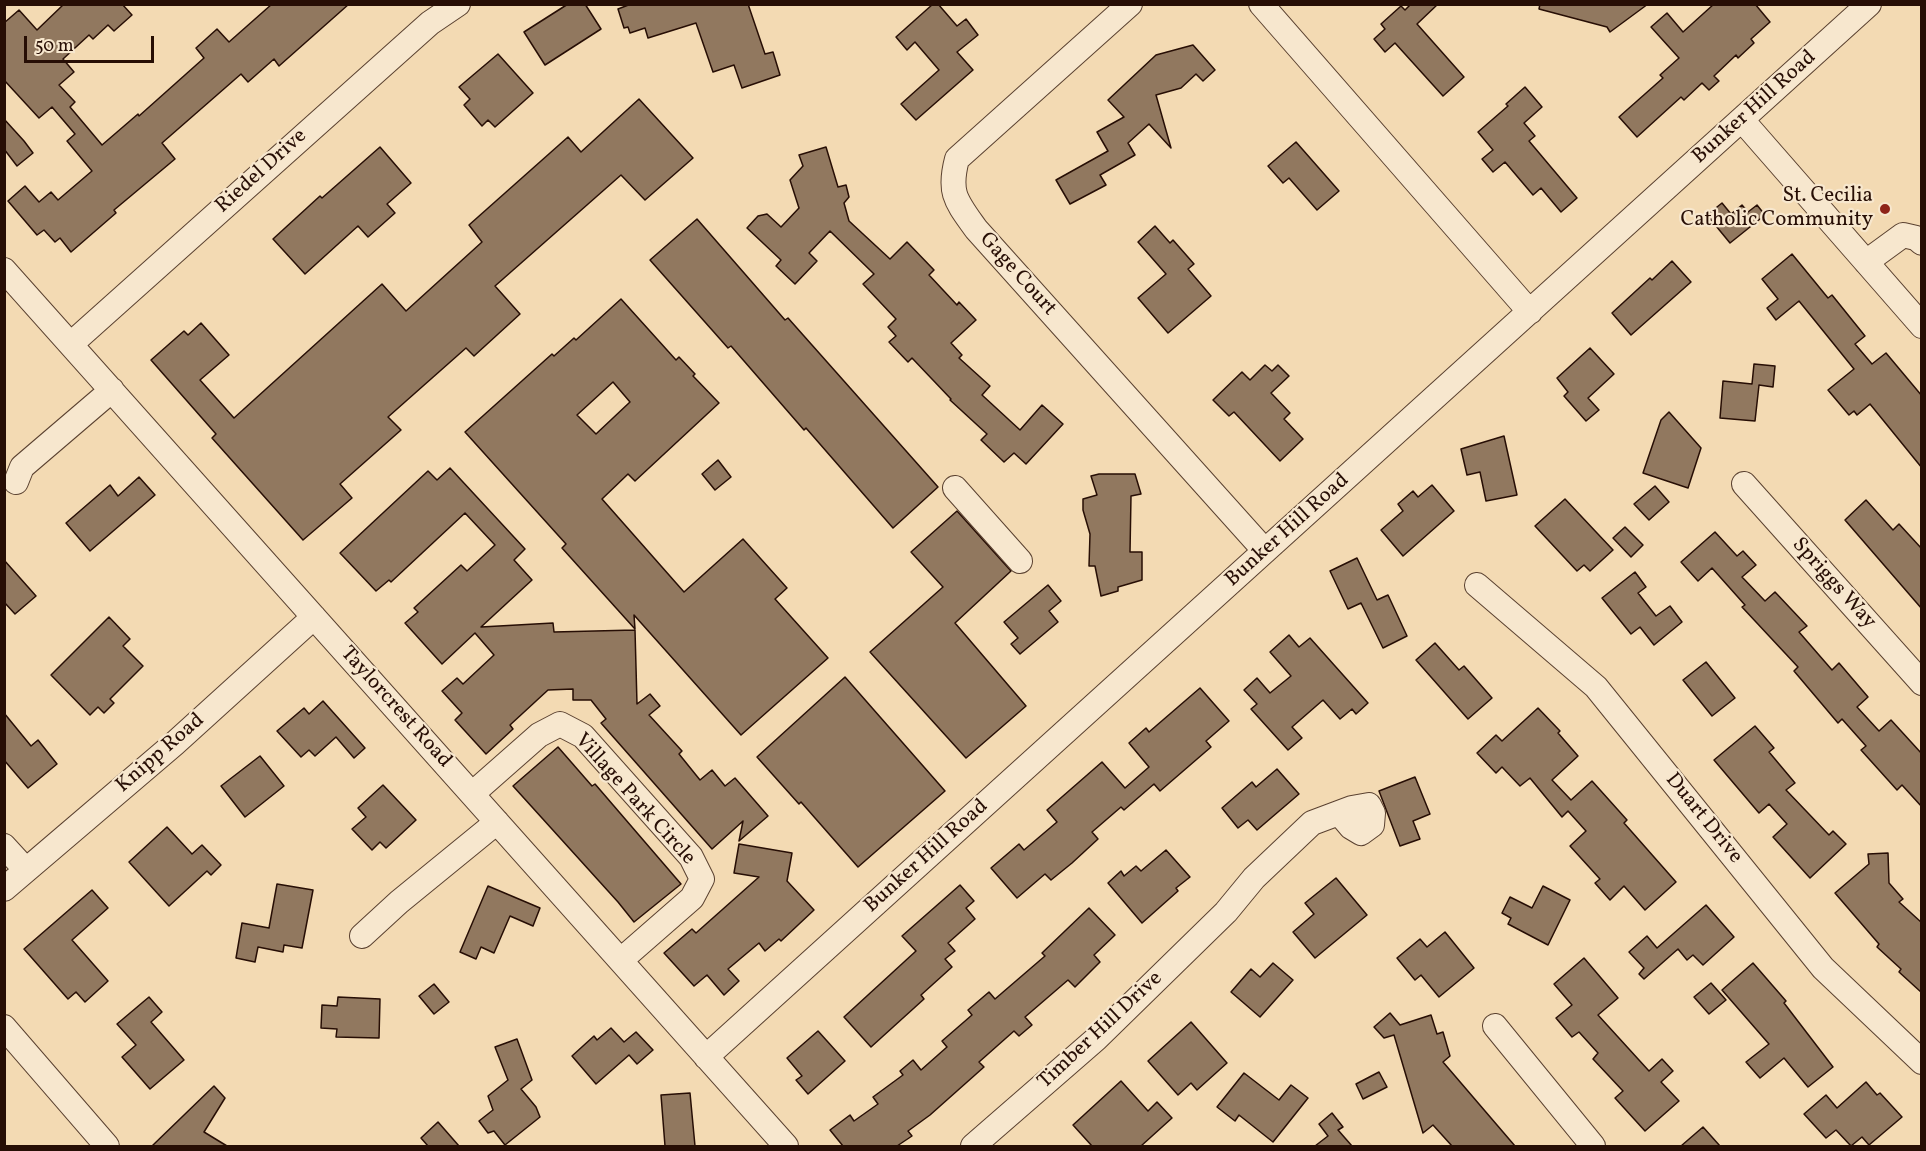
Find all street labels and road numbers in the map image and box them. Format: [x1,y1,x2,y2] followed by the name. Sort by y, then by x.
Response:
[1688,46,1822,170] street label: Bunker Hill Road
[211,124,313,220] street label: Riedel Drive
[973,228,1061,322] street label: Gage Court
[1221,469,1355,593] street label: Bunker Hill Road
[1785,533,1881,635] street label: Spriggs Way
[334,642,456,774] street label: Taylorcrest Road
[112,709,210,799] street label: Knipp Road
[568,729,700,871] street label: Village Park Circle
[1659,769,1747,869] street label: Duart Drive
[860,795,994,919] street label: Bunker Hill Road
[1034,967,1168,1095] street label: Timber Hill Drive

